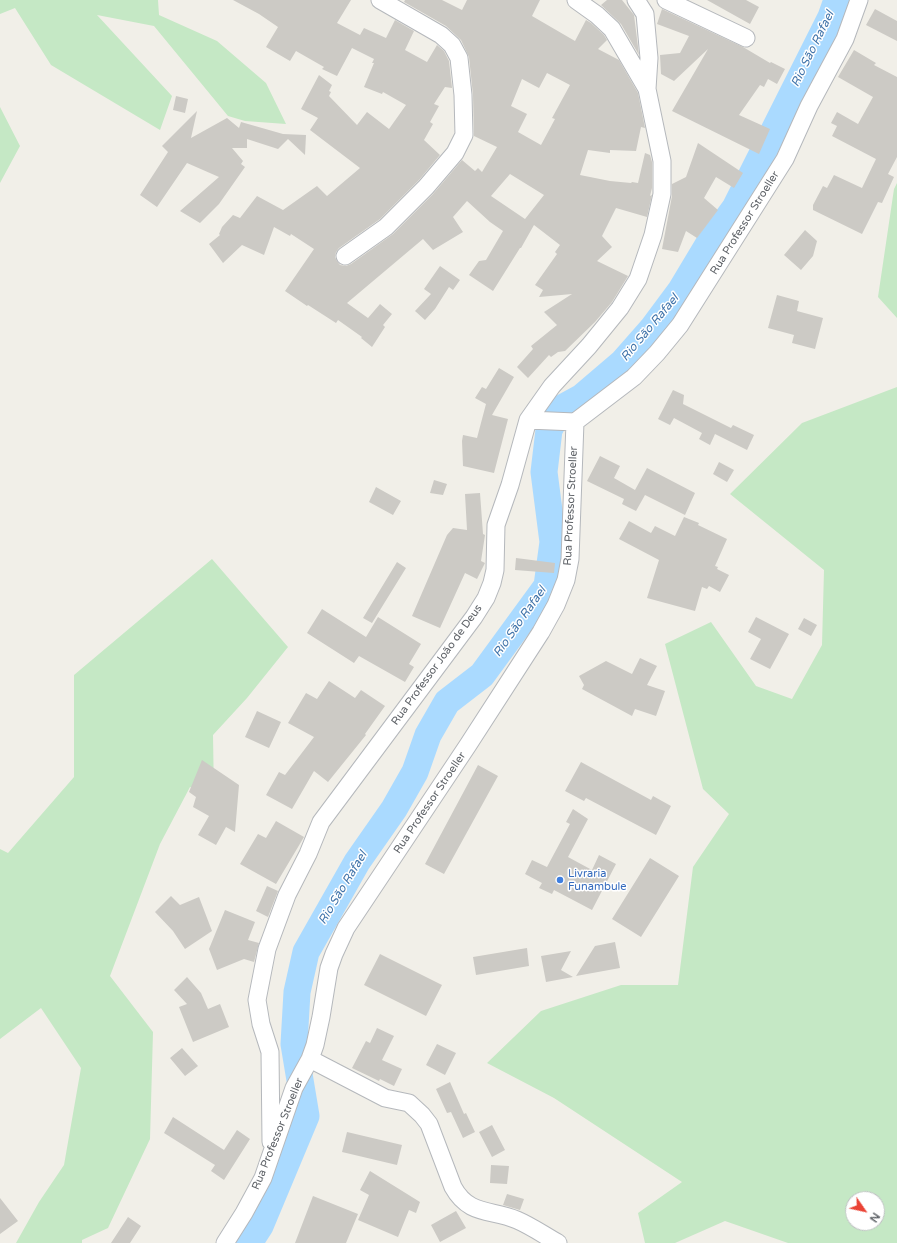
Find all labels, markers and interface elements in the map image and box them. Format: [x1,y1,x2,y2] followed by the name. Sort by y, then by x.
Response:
[788,9,838,89] water label: Rio São Rafael
[708,169,782,277] street label: Rua Professor Stroeller
[618,292,682,364] water label: Rio São Rafael
[561,446,581,566] street label: Rua Professor Stroeller
[490,584,550,660] water label: Rio São Rafael
[389,602,485,728] street label: Rua Professor João de Deus
[391,750,469,856] street label: Rua Professor Stroeller
[316,849,370,927] water label: Rio São Rafael
[568,867,627,893] place label: Livraria Funambule
[555,875,565,885] marker: Livraria Funambule
[249,1076,307,1192] street label: Rua Professor Stroeller
[845,1191,885,1231] north arrow
[867,1210,882,1225] text: N

